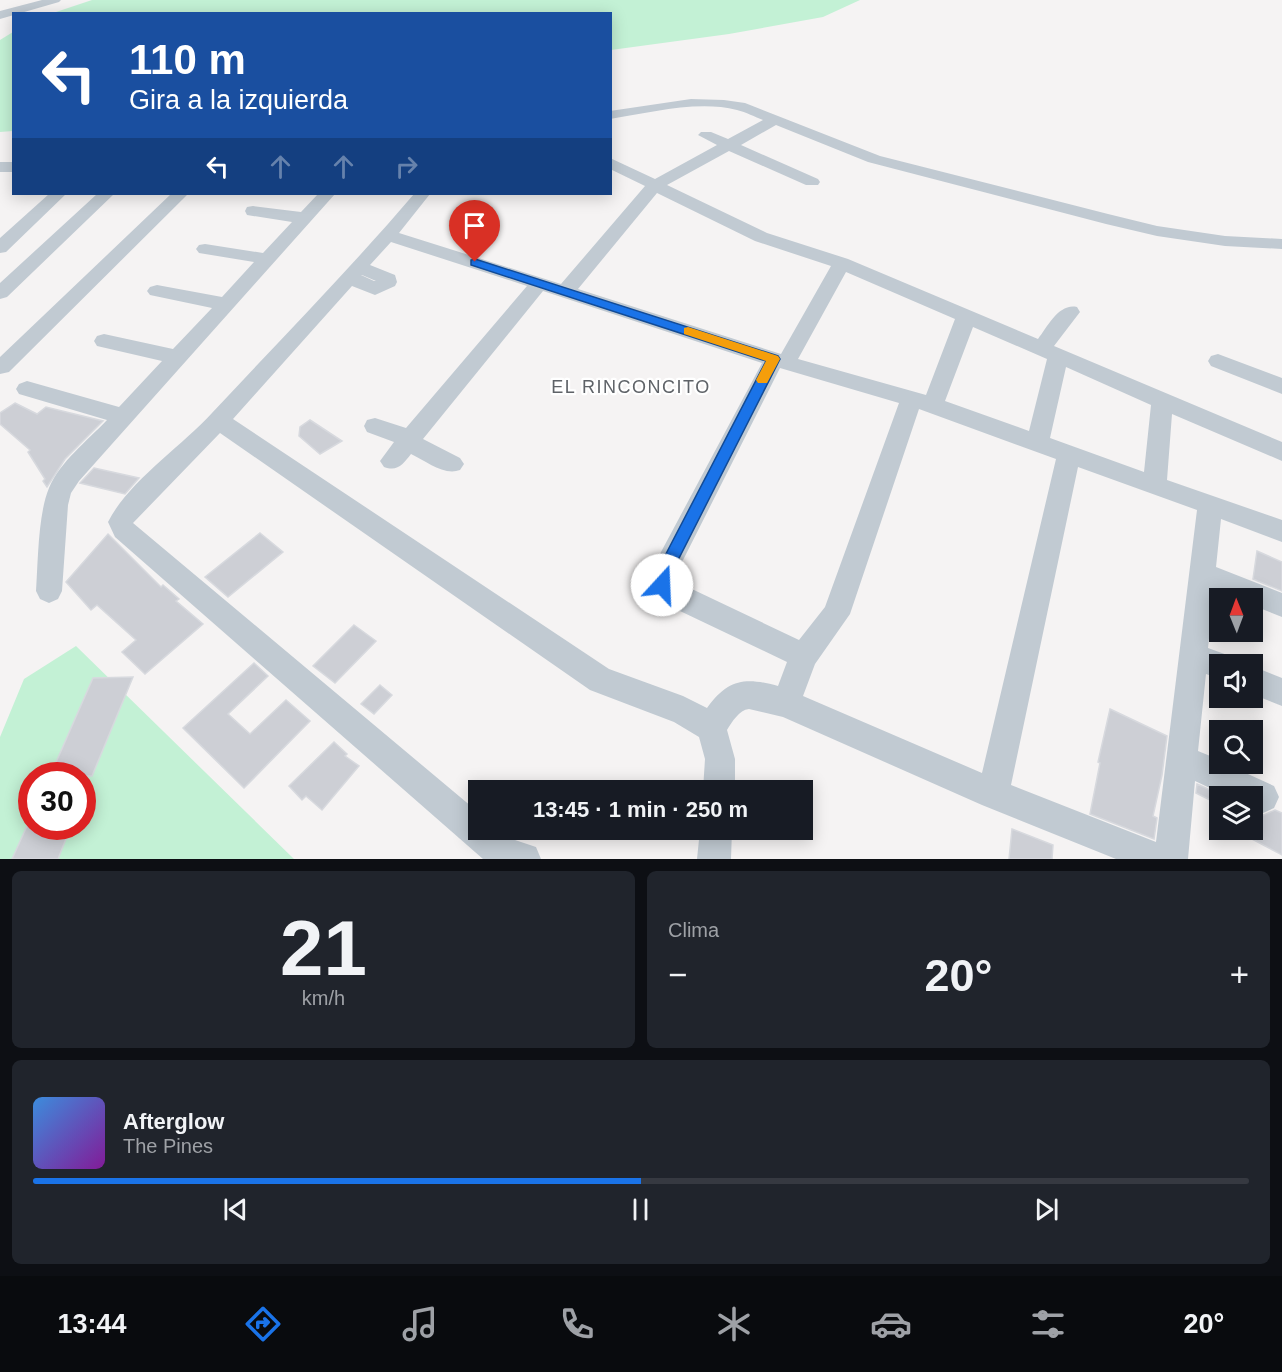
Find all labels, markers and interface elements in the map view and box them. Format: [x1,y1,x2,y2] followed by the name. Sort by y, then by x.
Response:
[30,36,108,114] icon: left
[129,36,246,83] text: 110 m
[129,85,348,115] text: Gira a la izquierda
[201,150,234,183] icon: left
[264,150,297,183] icon: ahead
[327,150,360,183] icon: ahead
[390,150,423,183] icon: right
[449,200,500,262] pin
[458,209,491,242] icon: arrive
[551,377,711,397] district label: EL RINCONCITO
[630,553,694,617] position arrow
[1209,588,1263,642] north arrow
[1209,588,1263,840] map controls
[1209,654,1263,708] button: sound
[1209,720,1263,774] button: search
[18,762,96,840] speed limit sign: 30
[1209,786,1263,840] button: layers
[533,797,748,822] text: 13:45 · 1 min · 250 m
[280,904,367,992] text: 21
[668,919,719,941] text: Clima
[924,950,993,1001] text: 20°
[668,956,687,993] text: −
[1230,956,1249,993] text: +
[302,987,345,1009] text: km/h
[123,1109,224,1134] text: Afterglow
[123,1135,213,1157] text: The Pines
[219,1193,252,1226] icon: previous
[624,1193,657,1226] icon: pause
[1030,1193,1063,1226] icon: next
[242,1303,284,1345] icon: directions
[399,1303,441,1345] icon: music
[556,1303,598,1345] icon: phone
[713,1303,755,1345] icon: climate
[870,1303,912,1345] icon: car
[1027,1303,1069,1345] icon: filters
[58,1309,127,1339] text: 13:44
[1184,1309,1224,1339] text: 20°

